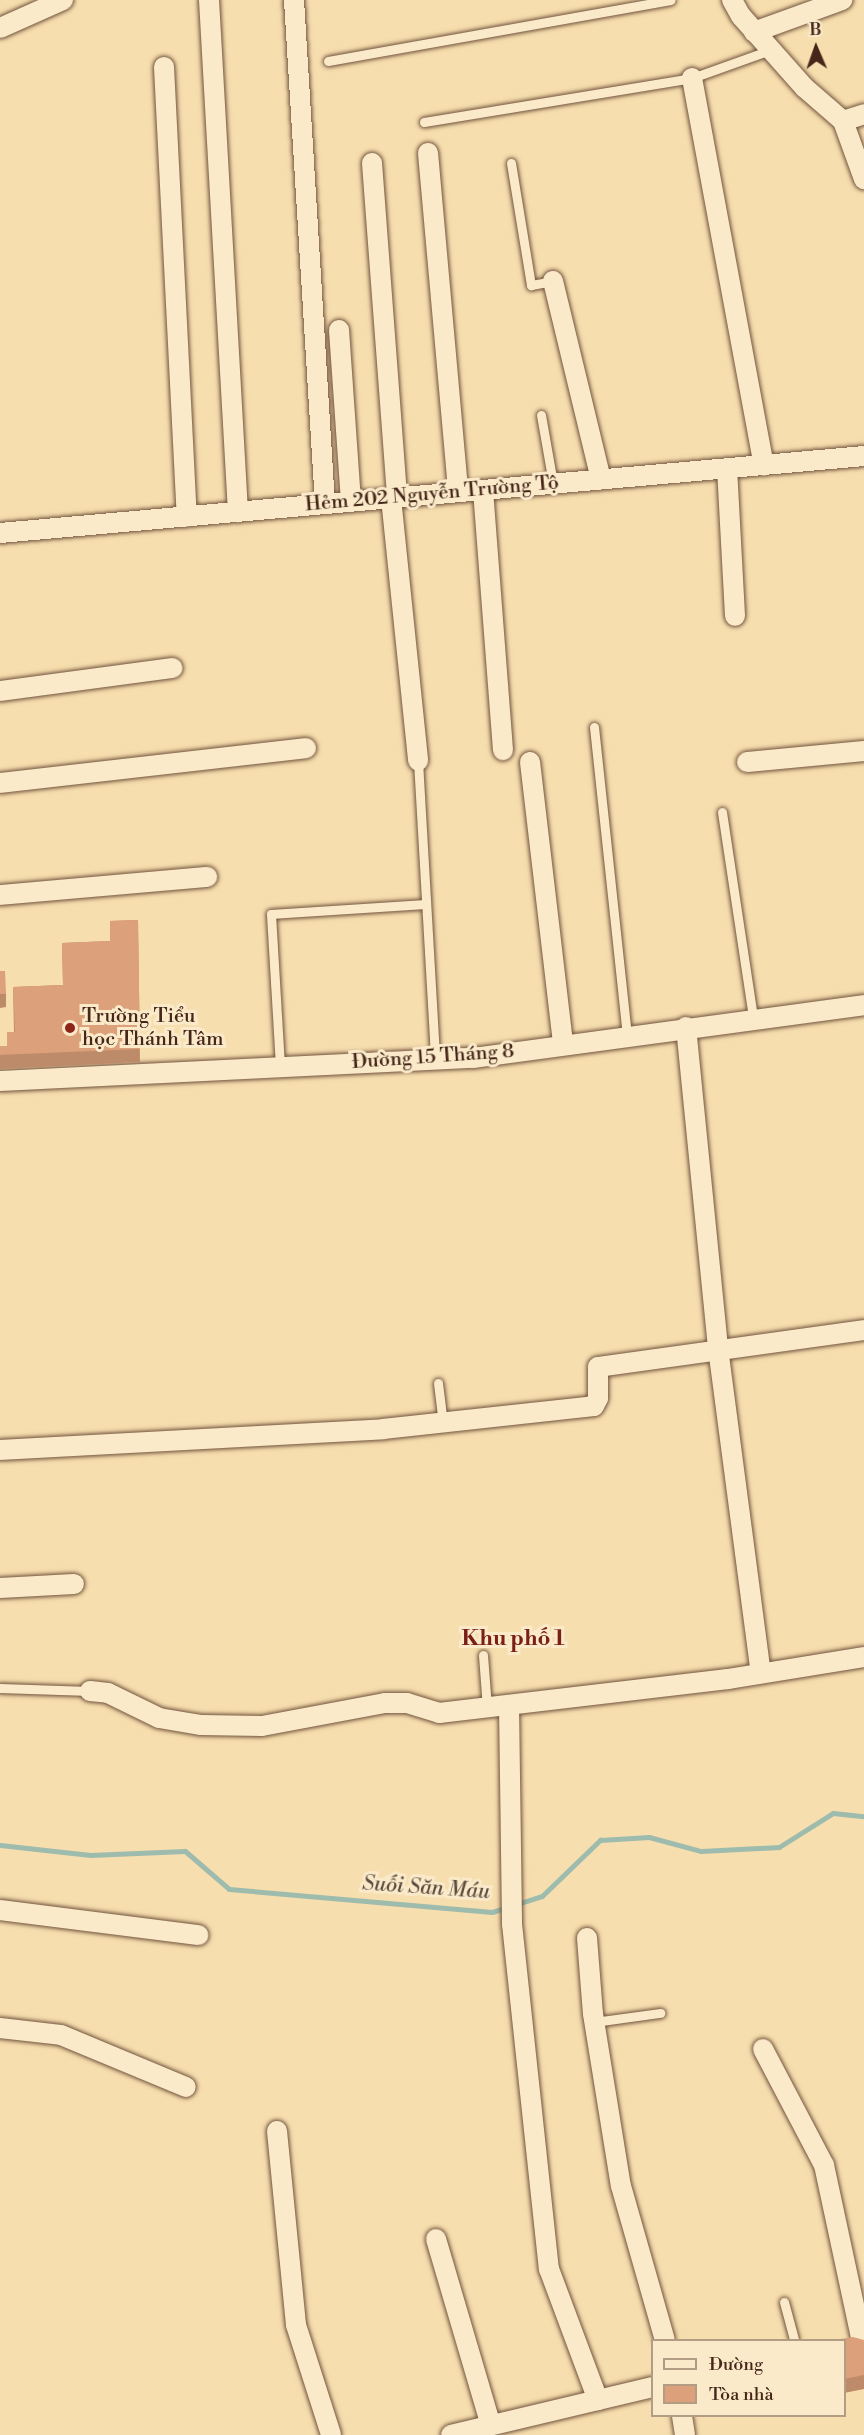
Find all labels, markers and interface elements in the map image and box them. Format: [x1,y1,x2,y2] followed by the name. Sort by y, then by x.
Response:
[786,18,846,78] north arrow
[809,20,822,40] text: B
[304,471,560,517] street label: Hẻm 202 Nguyễn Trường Tộ
[82,1005,224,1052] place label: Trường Tiểu học Thánh Tâm
[63,1021,77,1035] marker: Trường Tiểu học Thánh Tâm
[351,1039,515,1075] street label: Đường 15 Tháng 8
[461,1626,565,1652] district label: Khu phố 1
[361,1871,491,1905] water label: Suối Săn Máu
[651,2339,846,2417] legend
[709,2353,763,2376] text: Đường
[709,2383,774,2406] text: Tòa nhà

